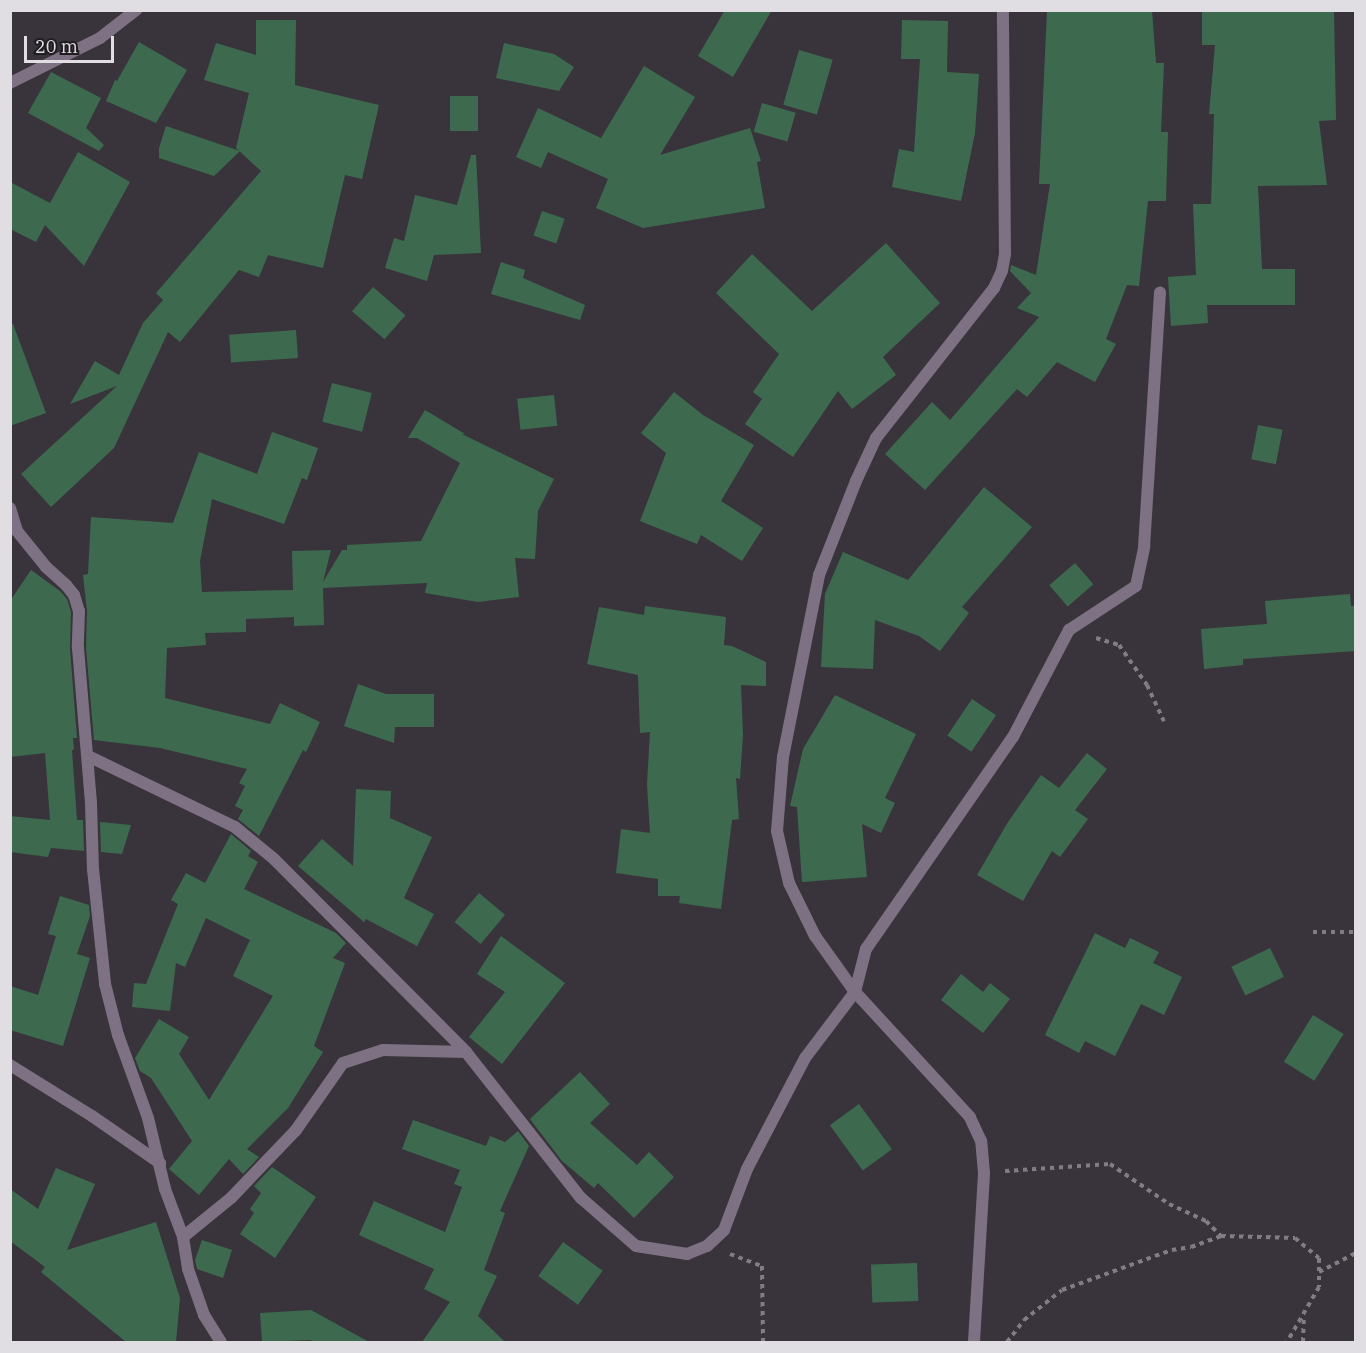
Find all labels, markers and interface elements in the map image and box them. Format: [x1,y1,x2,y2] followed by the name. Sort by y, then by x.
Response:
[27,24,117,62] scale bar
[35,35,78,58] text: 20 m

